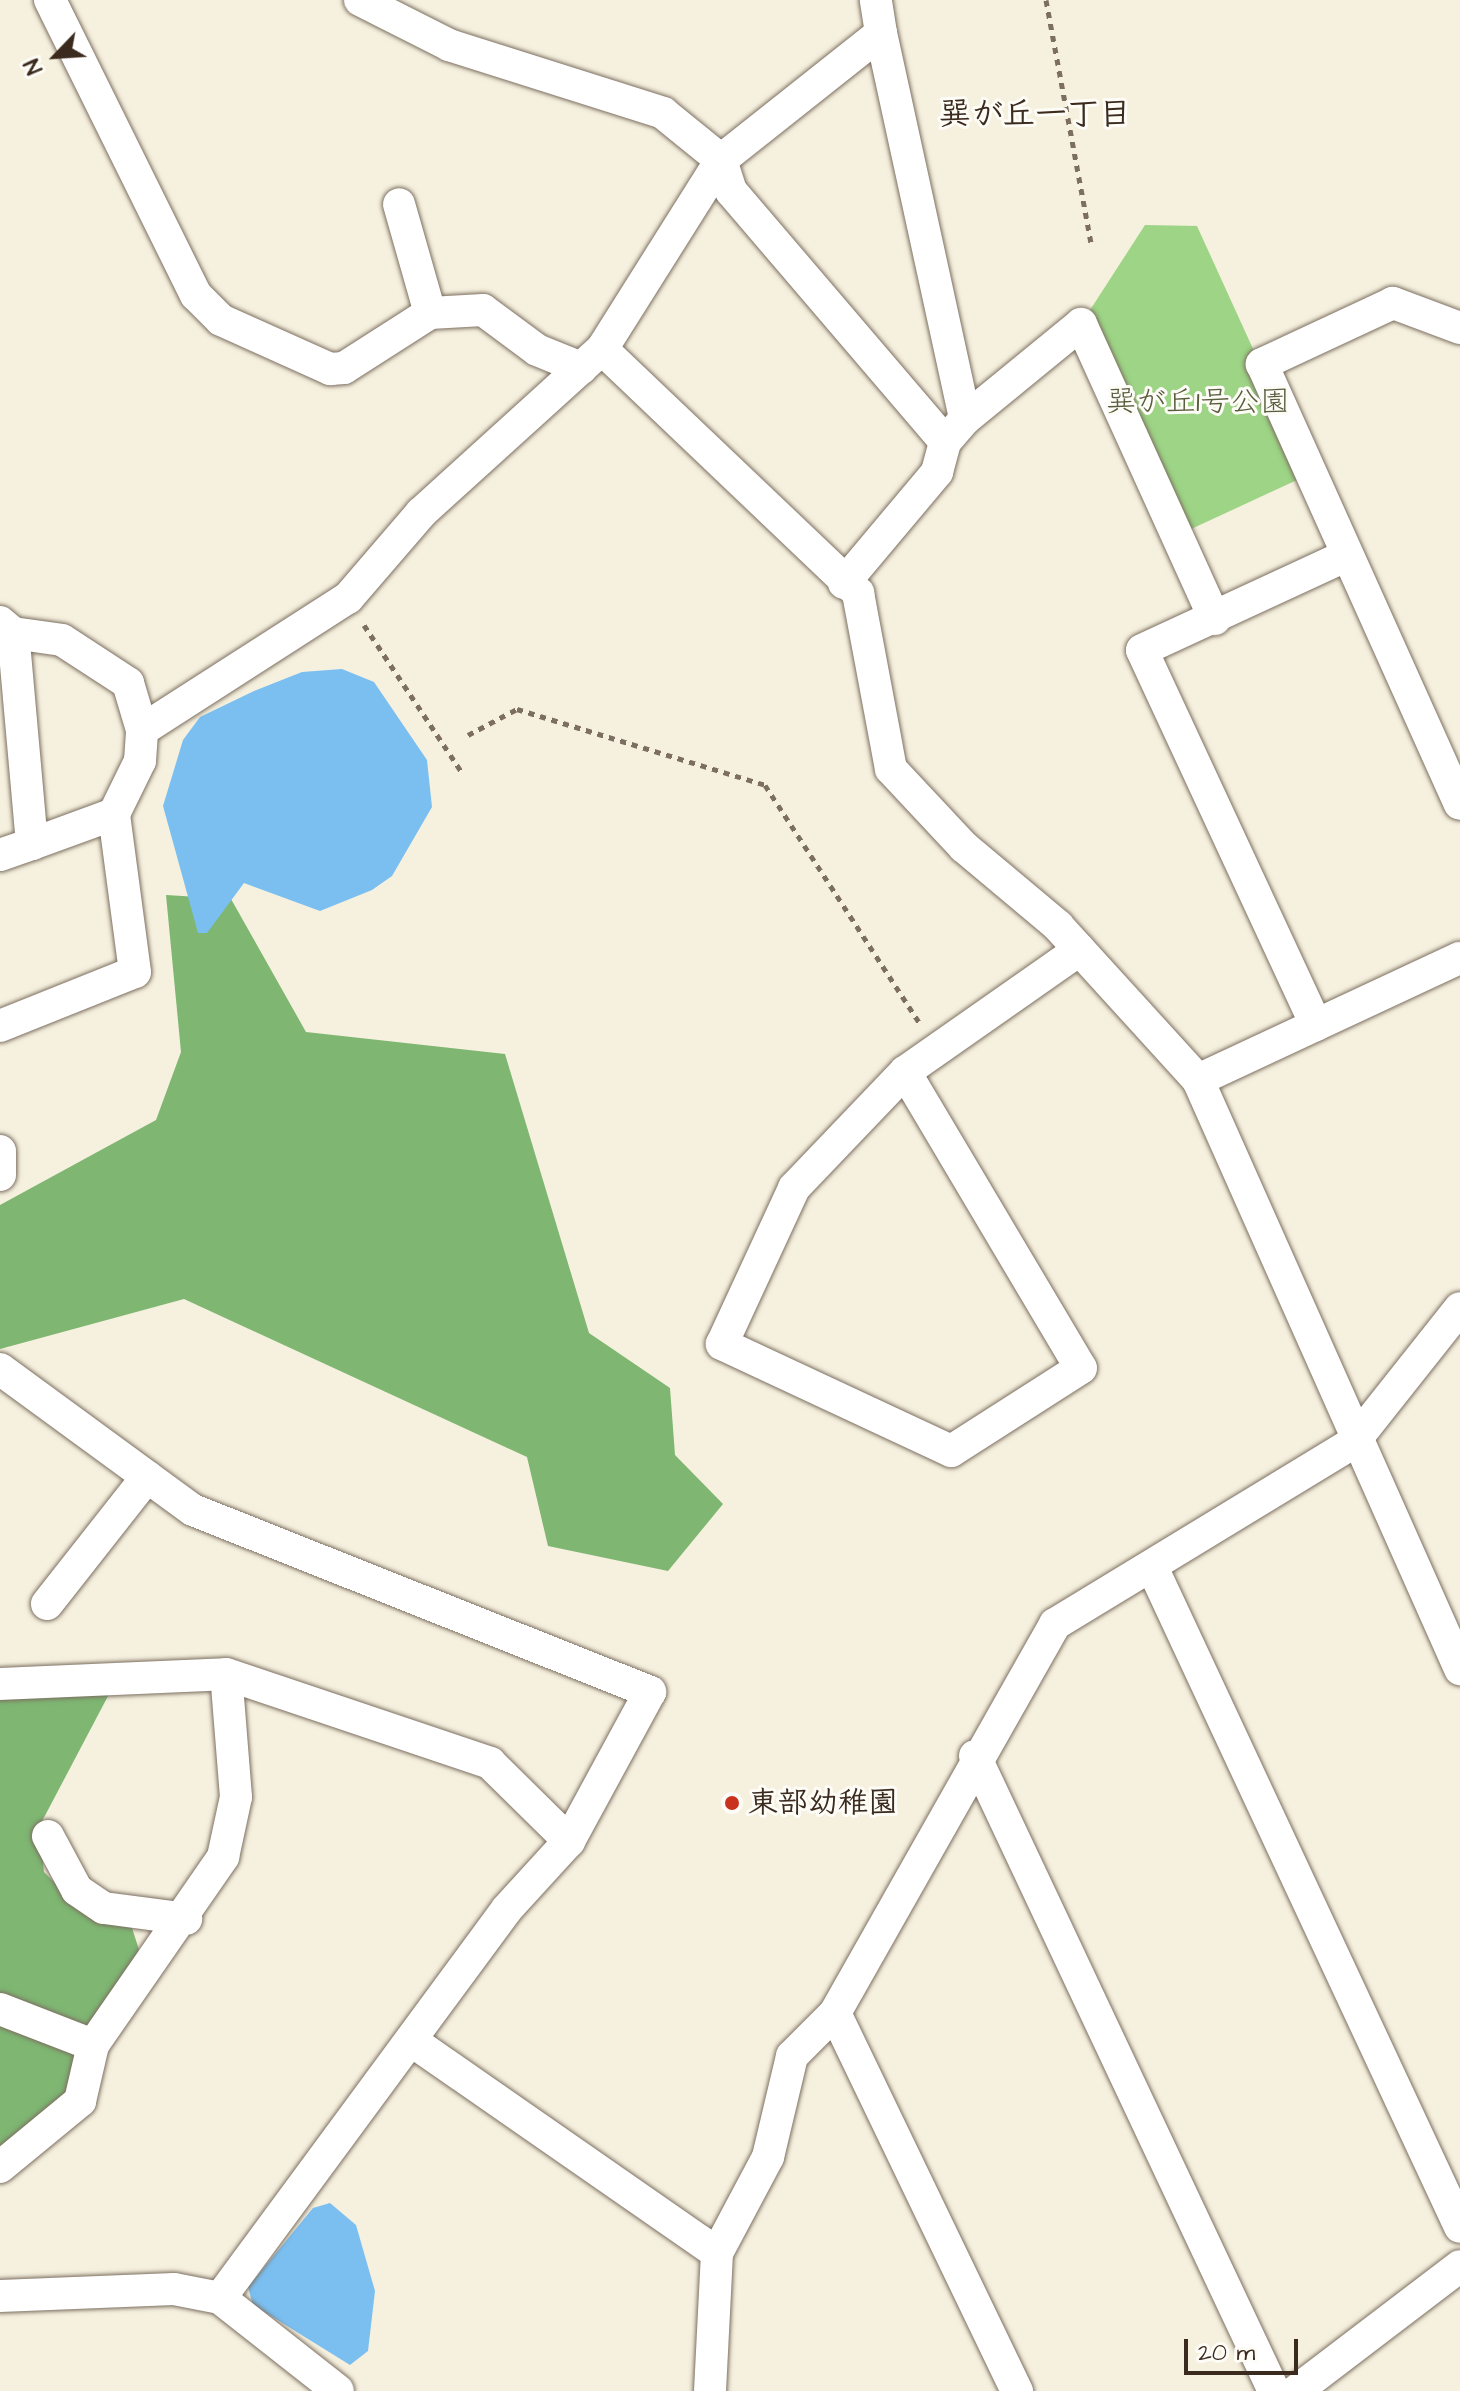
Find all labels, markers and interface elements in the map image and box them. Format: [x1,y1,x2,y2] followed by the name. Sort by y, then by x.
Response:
[16,16,96,96] north arrow
[17,54,51,79] text: N
[939,96,1131,134] district label: 巽が丘一丁目
[1106,384,1290,420] park label: 巽が丘1号公園
[748,1785,898,1821] place label: 東部幼稚園
[723,1794,741,1812] marker: 東部幼稚園
[1188,2323,1302,2373] scale bar
[1198,2336,1255,2370] text: 20 m

